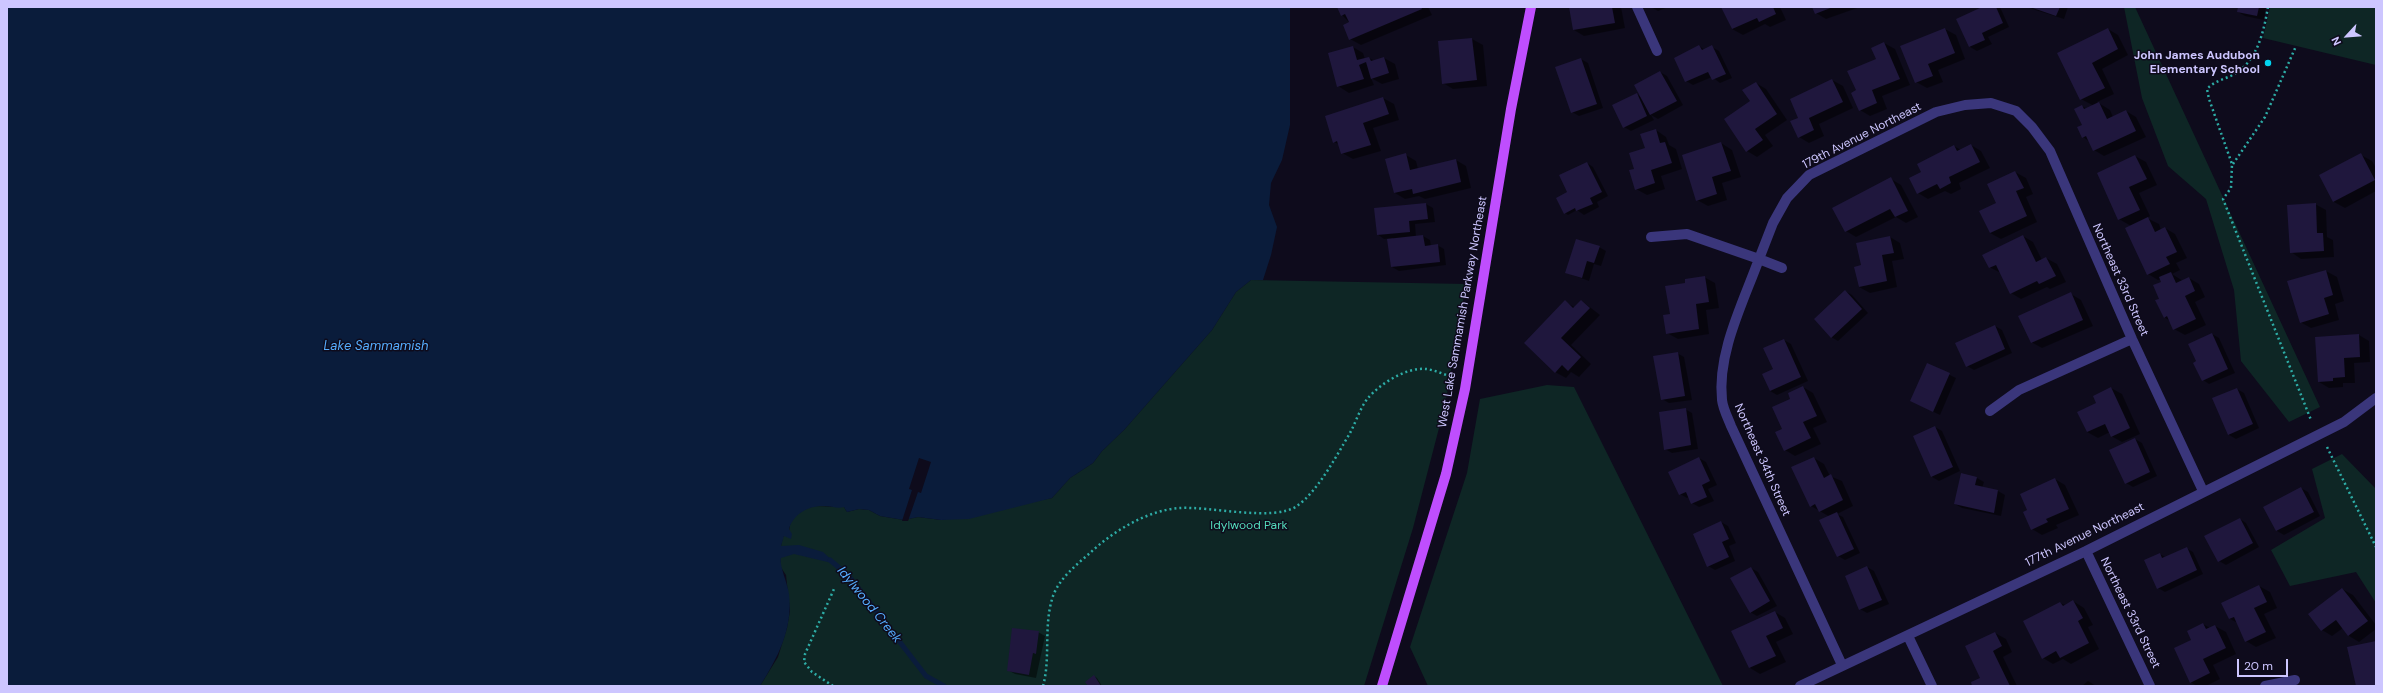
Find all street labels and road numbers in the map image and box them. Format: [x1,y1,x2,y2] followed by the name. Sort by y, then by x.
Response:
[1800,100,1924,172] street label: 179th Avenue Northeast
[1435,195,1491,429] street label: West Lake Sammamish Parkway Northeast
[2089,222,2151,338] street label: Northeast 33rd Street
[1731,402,1793,518] street label: Northeast 34th Street
[2023,500,2147,570] street label: 177th Avenue Northeast
[2097,555,2163,671] street label: Northeast 33rd Street

